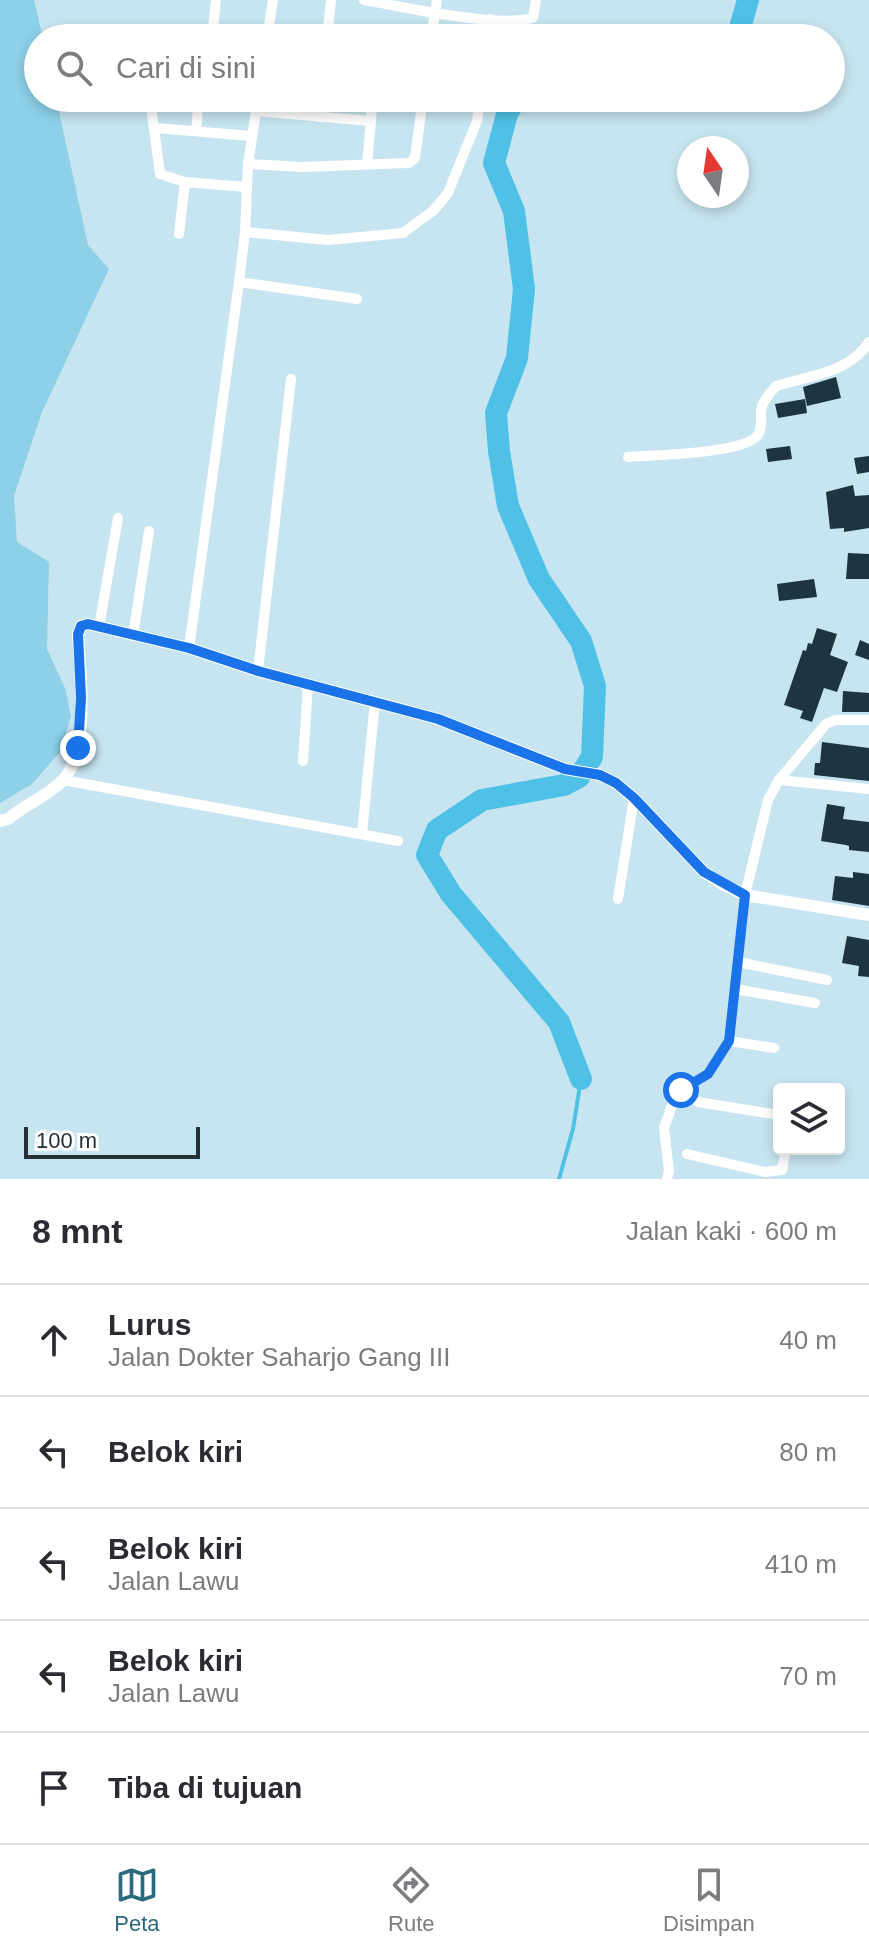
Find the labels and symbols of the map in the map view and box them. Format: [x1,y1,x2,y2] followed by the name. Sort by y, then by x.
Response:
[677,136,749,208] north arrow
[60,730,96,766] route end
[663,1072,699,1108] route start
[24,1123,200,1159] scale bar

